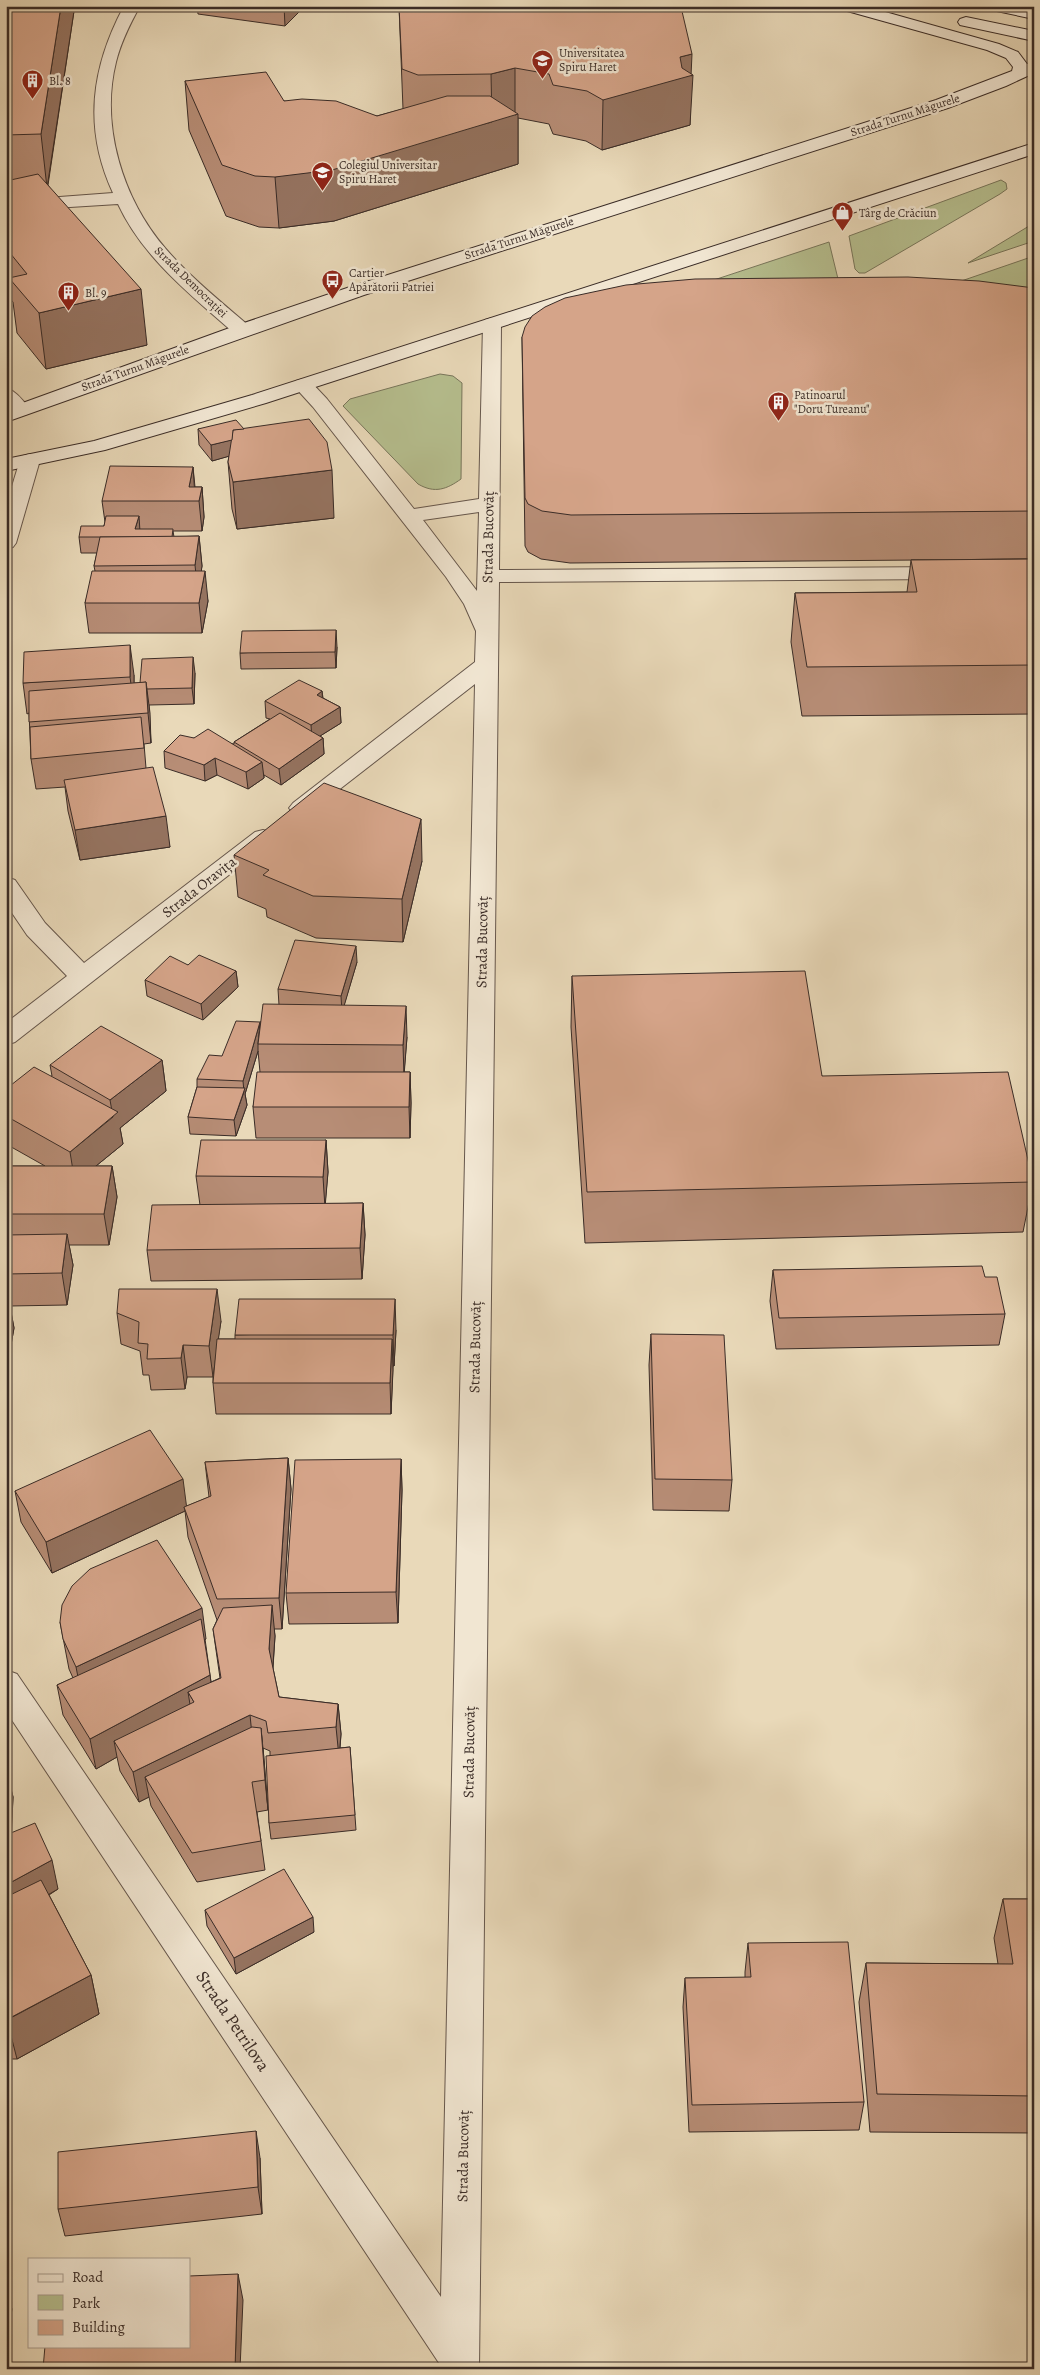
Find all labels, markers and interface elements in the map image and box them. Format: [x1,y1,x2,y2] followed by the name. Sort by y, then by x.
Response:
[559,45,625,75] place label: Universitatea Spiru Haret
[531,48,555,79] school or university icon: Universitatea Spiru Haret
[21,69,45,100] building icon: Bl. 8
[49,73,71,89] place label: Bl. 8
[848,90,962,140] street label: Strada Turnu Măgurele
[339,157,437,187] place label: Colegiul Universitar Spiru Haret
[311,160,335,191] school or university icon: Colegiul Universitar Spiru Haret
[831,201,855,232] shop icon: Târg de Crăciun
[859,205,937,221] place label: Târg de Crăciun
[462,213,576,263] street label: Strada Turnu Măgurele
[151,243,231,321] street label: Strada Democrației
[348,265,434,295] place label: Cartier Apărătorii Patriei
[321,268,345,299] bus stop icon: Cartier Apărătorii Patriei
[57,281,81,312] building icon: Bl. 9
[85,285,106,301] place label: Bl. 9
[79,341,191,395] street label: Strada Turnu Măgurele
[794,387,870,417] place label: Patinoarul "Doru Tureanu"
[766,390,790,421] building icon: Patinoarul "Doru Tureanu"
[477,491,499,583] street label: Strada Bucovăț
[158,852,240,922] street label: Strada Oravița
[471,896,493,988] street label: Strada Bucovăț
[464,1301,486,1393] street label: Strada Bucovăț
[458,1706,480,1798] street label: Strada Bucovăț
[190,1966,276,2076] street label: Strada Petrilova
[452,2110,474,2202] street label: Strada Bucovăț
[28,2258,190,2348] legend
[72,2267,104,2287] text: Road
[72,2293,101,2313] text: Park
[72,2317,125,2337] text: Building

